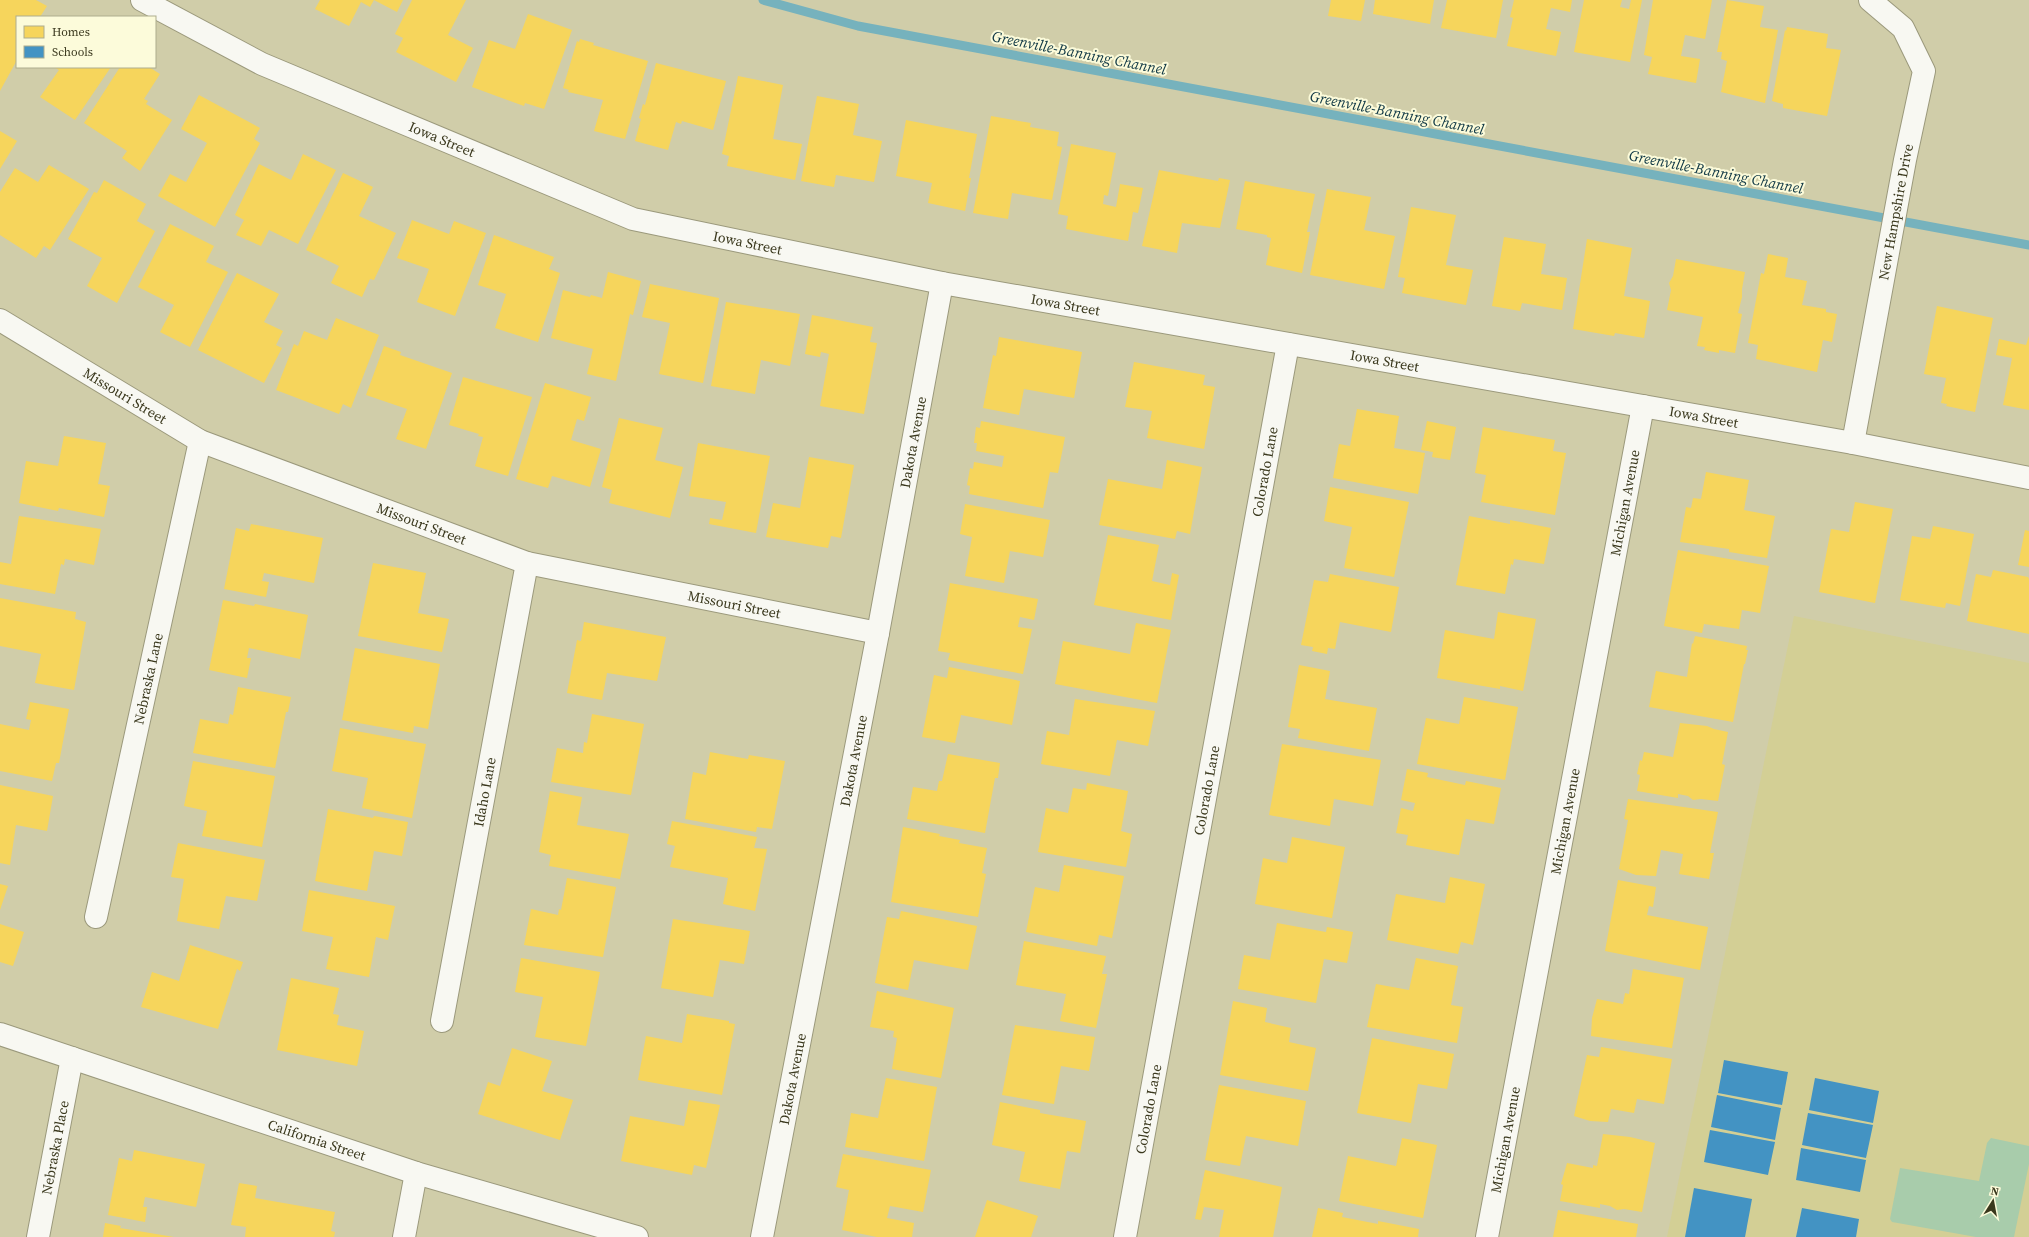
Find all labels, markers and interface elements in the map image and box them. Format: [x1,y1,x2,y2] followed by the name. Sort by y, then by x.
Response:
[16,16,156,68] legend
[52,24,90,40] text: Homes
[990,25,1169,80] water label: Greenville-Banning Channel
[52,44,93,60] text: Schools
[1308,85,1487,140] water label: Greenville-Banning Channel
[406,117,478,162] street label: Iowa Street
[1873,142,1918,282] street label: New Hampshire Drive
[1627,144,1806,199] water label: Greenville-Banning Channel
[711,226,784,260] street label: Iowa Street
[1029,289,1102,321] street label: Iowa Street
[1349,345,1421,377] street label: Iowa Street
[79,363,171,429] street label: Missouri Street
[895,395,931,490] street label: Dakota Avenue
[1668,401,1740,433] street label: Iowa Street
[1247,425,1283,518] street label: Colorado Lane
[1605,448,1645,558] street label: Michigan Avenue
[374,498,469,550] street label: Missouri Street
[686,585,783,623] street label: Missouri Street
[128,631,168,726] street label: Nebraska Lane
[835,713,872,808] street label: Dakota Avenue
[1189,744,1225,837] street label: Colorado Lane
[468,756,501,828] street label: Idaho Lane
[1545,766,1585,876] street label: Michigan Avenue
[774,1031,811,1126] street label: Dakota Avenue
[1130,1062,1166,1156] street label: Colorado Lane
[1485,1085,1525,1195] street label: Michigan Avenue
[36,1099,74,1196] street label: Nebraska Place
[265,1114,369,1166] street label: California Street
[1973,1181,2013,1221] north arrow
[1989,1184,2000,1200] text: N

